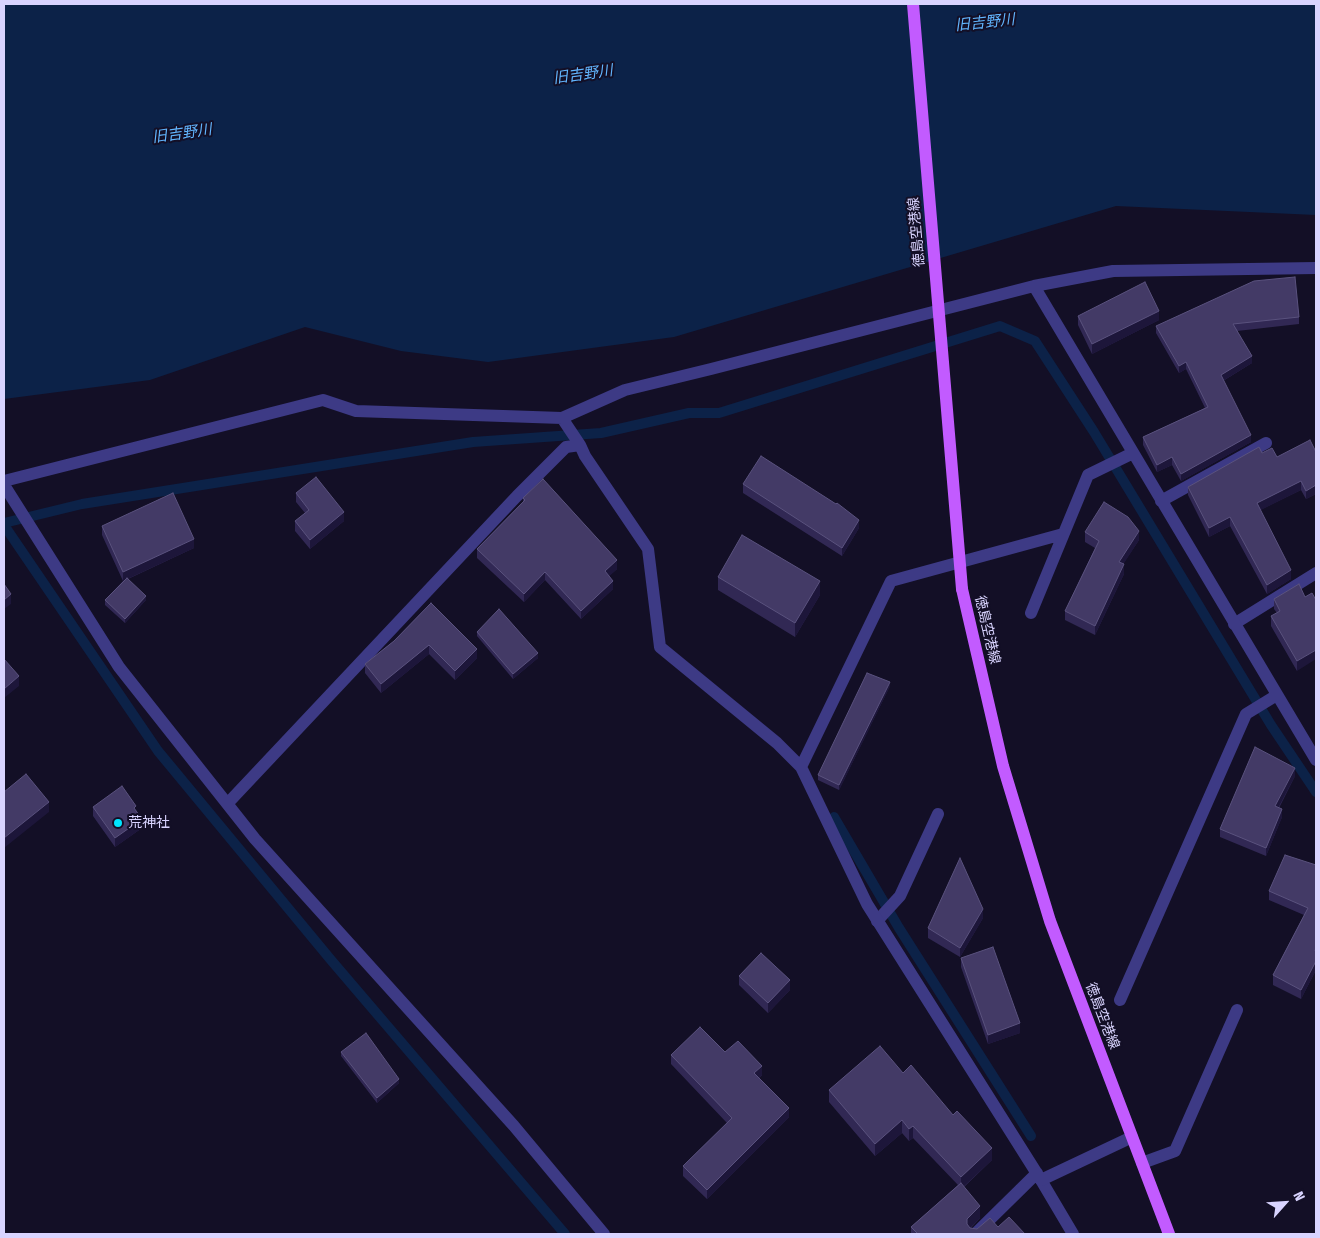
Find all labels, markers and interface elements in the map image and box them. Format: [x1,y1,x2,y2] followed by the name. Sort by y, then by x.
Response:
[954,11,1016,35] water label: 旧吉野川
[552,62,614,88] water label: 旧吉野川
[151,121,213,147] water label: 旧吉野川
[906,196,928,268] street label: 徳島空港線
[971,594,1003,666] street label: 徳島空港線
[128,815,170,831] place label: 荒神社
[112,817,124,829] marker: 荒神社
[1082,980,1122,1052] street label: 徳島空港線
[1260,1178,1310,1228] north arrow
[1289,1189,1308,1204] text: N

